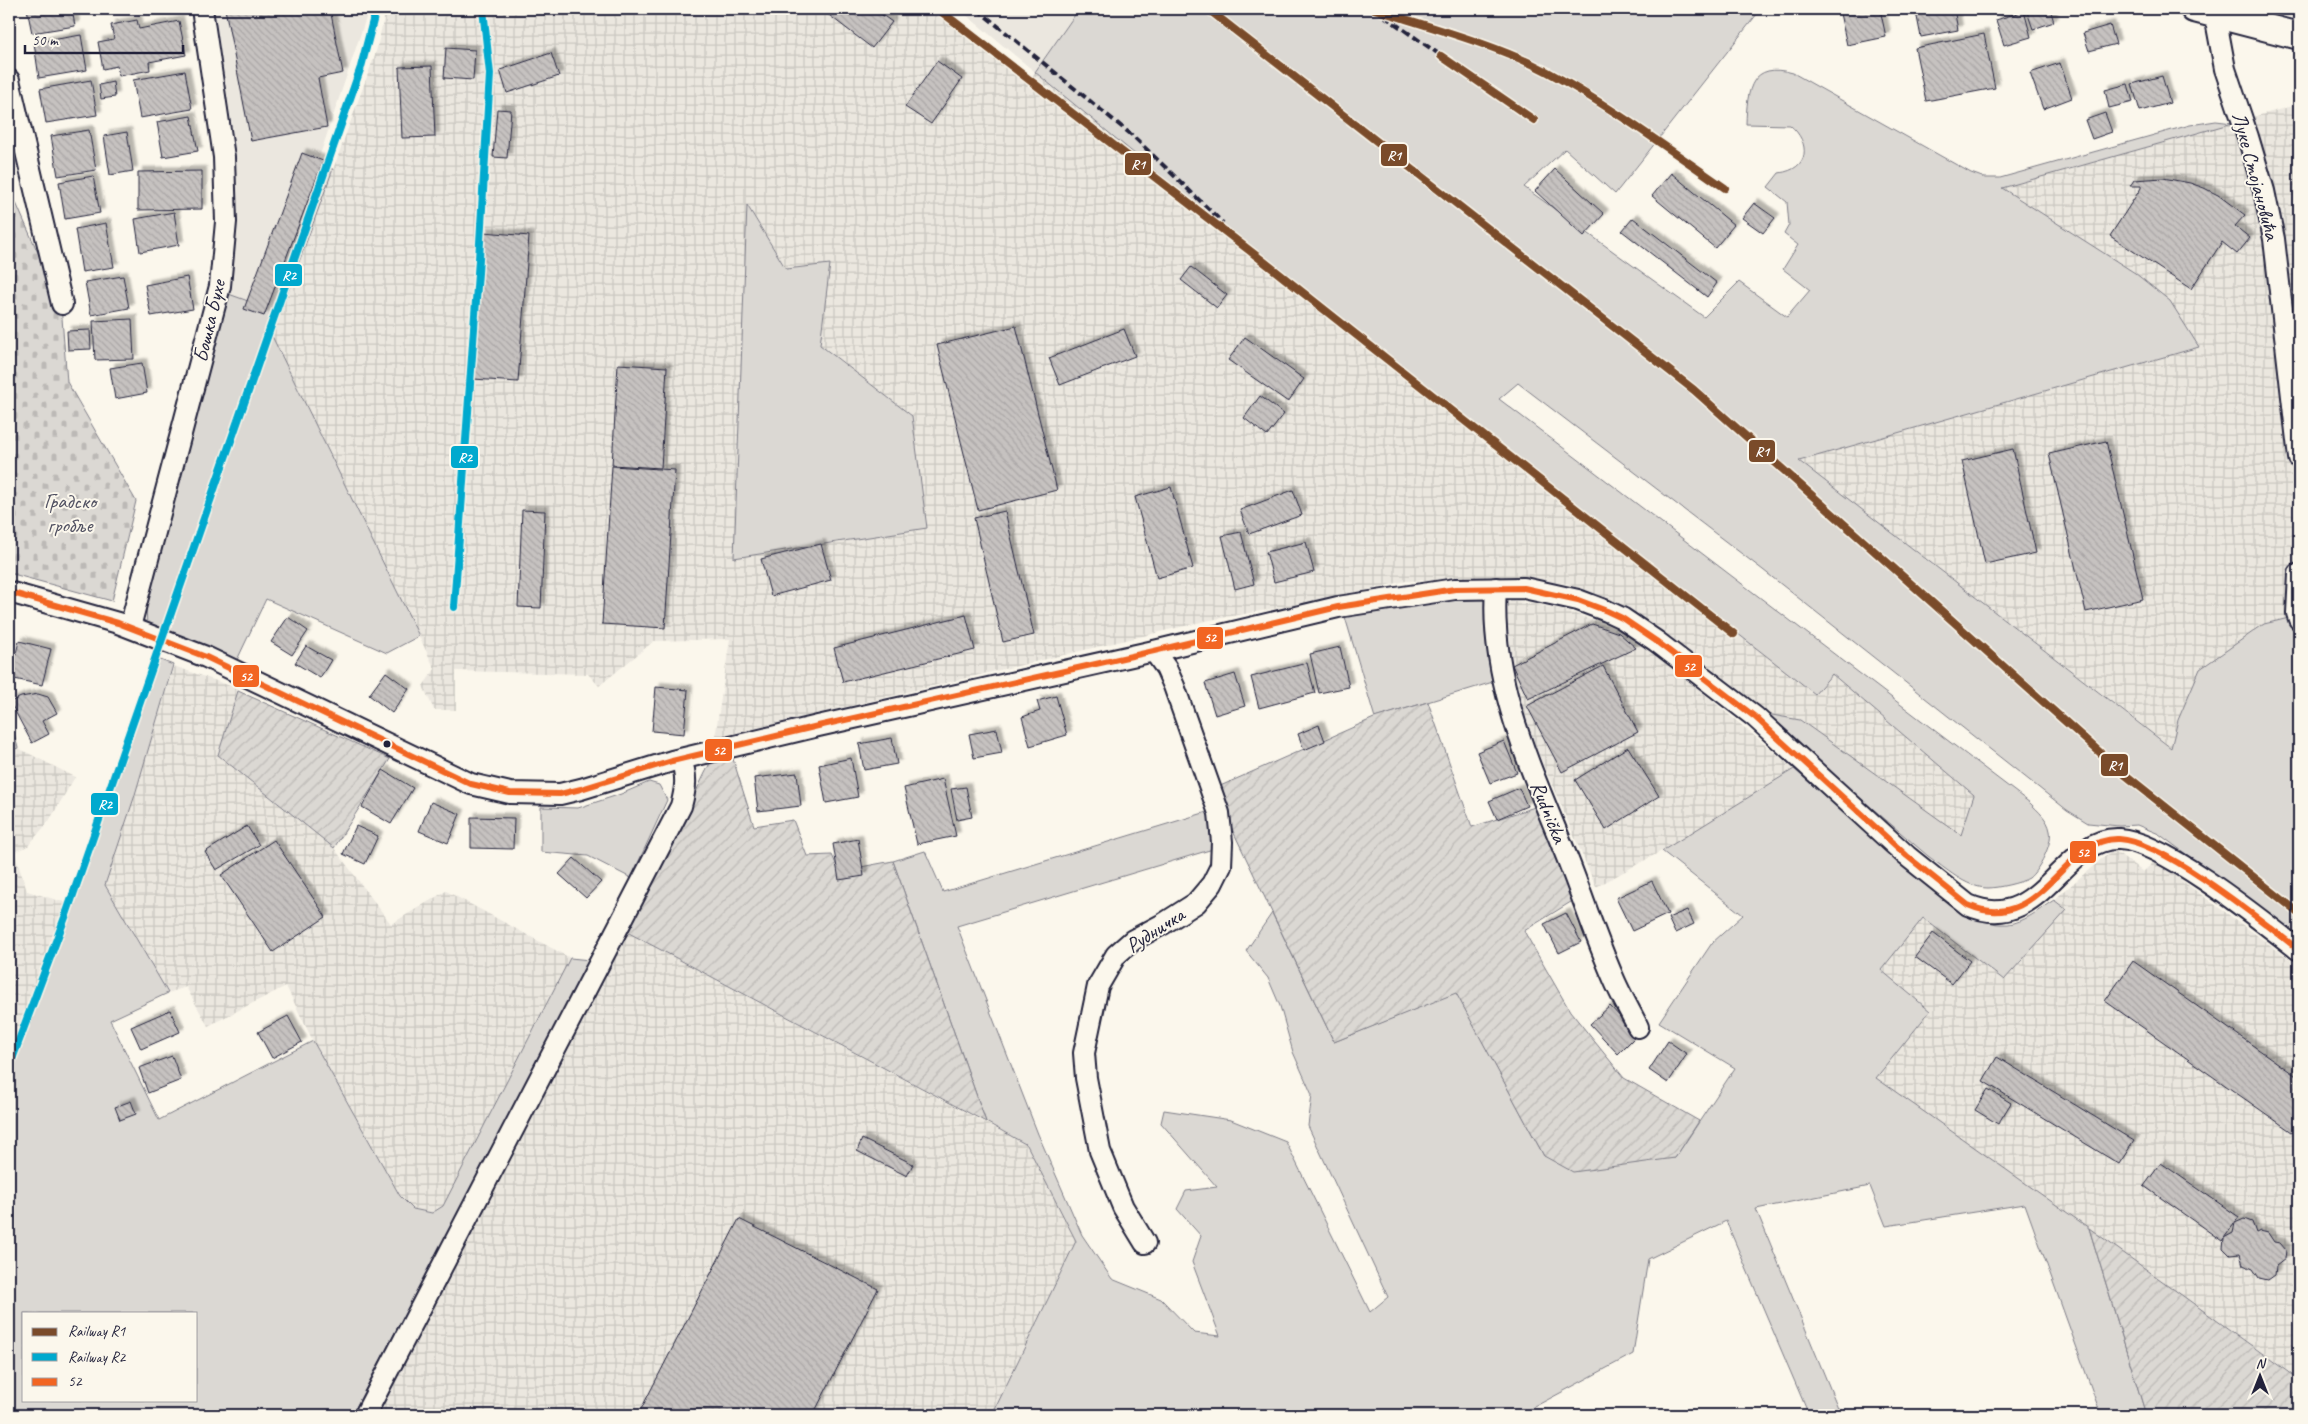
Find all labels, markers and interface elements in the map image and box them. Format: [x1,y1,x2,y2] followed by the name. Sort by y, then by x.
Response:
[25,22,182,54] scale bar
[32,31,59,50] text: 50 m
[2226,109,2286,244] street label: Луке Стојановића
[1380,143,1408,167] line badge: R1
[1387,147,1403,164] text: R1
[1124,152,1152,176] line badge: R1
[1131,156,1147,173] text: R1
[274,263,303,287] line badge: R2
[282,267,298,284] text: R2
[187,275,232,365] street label: Бошка Бухе
[1748,439,1776,463] line badge: R1
[1755,443,1771,460] text: R1
[450,445,479,469] line badge: R2
[458,449,474,466] text: R2
[44,488,99,538] park label: Градско гробље
[1196,626,1224,650] line badge: 52
[1204,629,1218,646] text: 52
[1674,654,1703,678] line badge: 52
[1683,658,1697,675] text: 52
[232,664,260,688] line badge: 52
[240,668,254,685] text: 52
[704,738,733,762] line badge: 52
[382,739,392,749] unlabelled marker
[713,742,727,759] text: 52
[2100,753,2129,777] line badge: R1
[2108,757,2124,774] text: R1
[1525,777,1574,848] street label: Rudnička
[90,792,119,816] line badge: R2
[98,796,114,813] text: R2
[2069,840,2097,864] line badge: 52
[2077,844,2091,861] text: 52
[1121,900,1191,959] street label: Рудничка
[22,1312,198,1402] legend
[68,1322,127,1341] text: Railway R1
[68,1348,127,1367] text: Railway R2
[2236,1352,2286,1402] north arrow
[2256,1355,2267,1372] text: N
[68,1372,83,1391] text: 52

